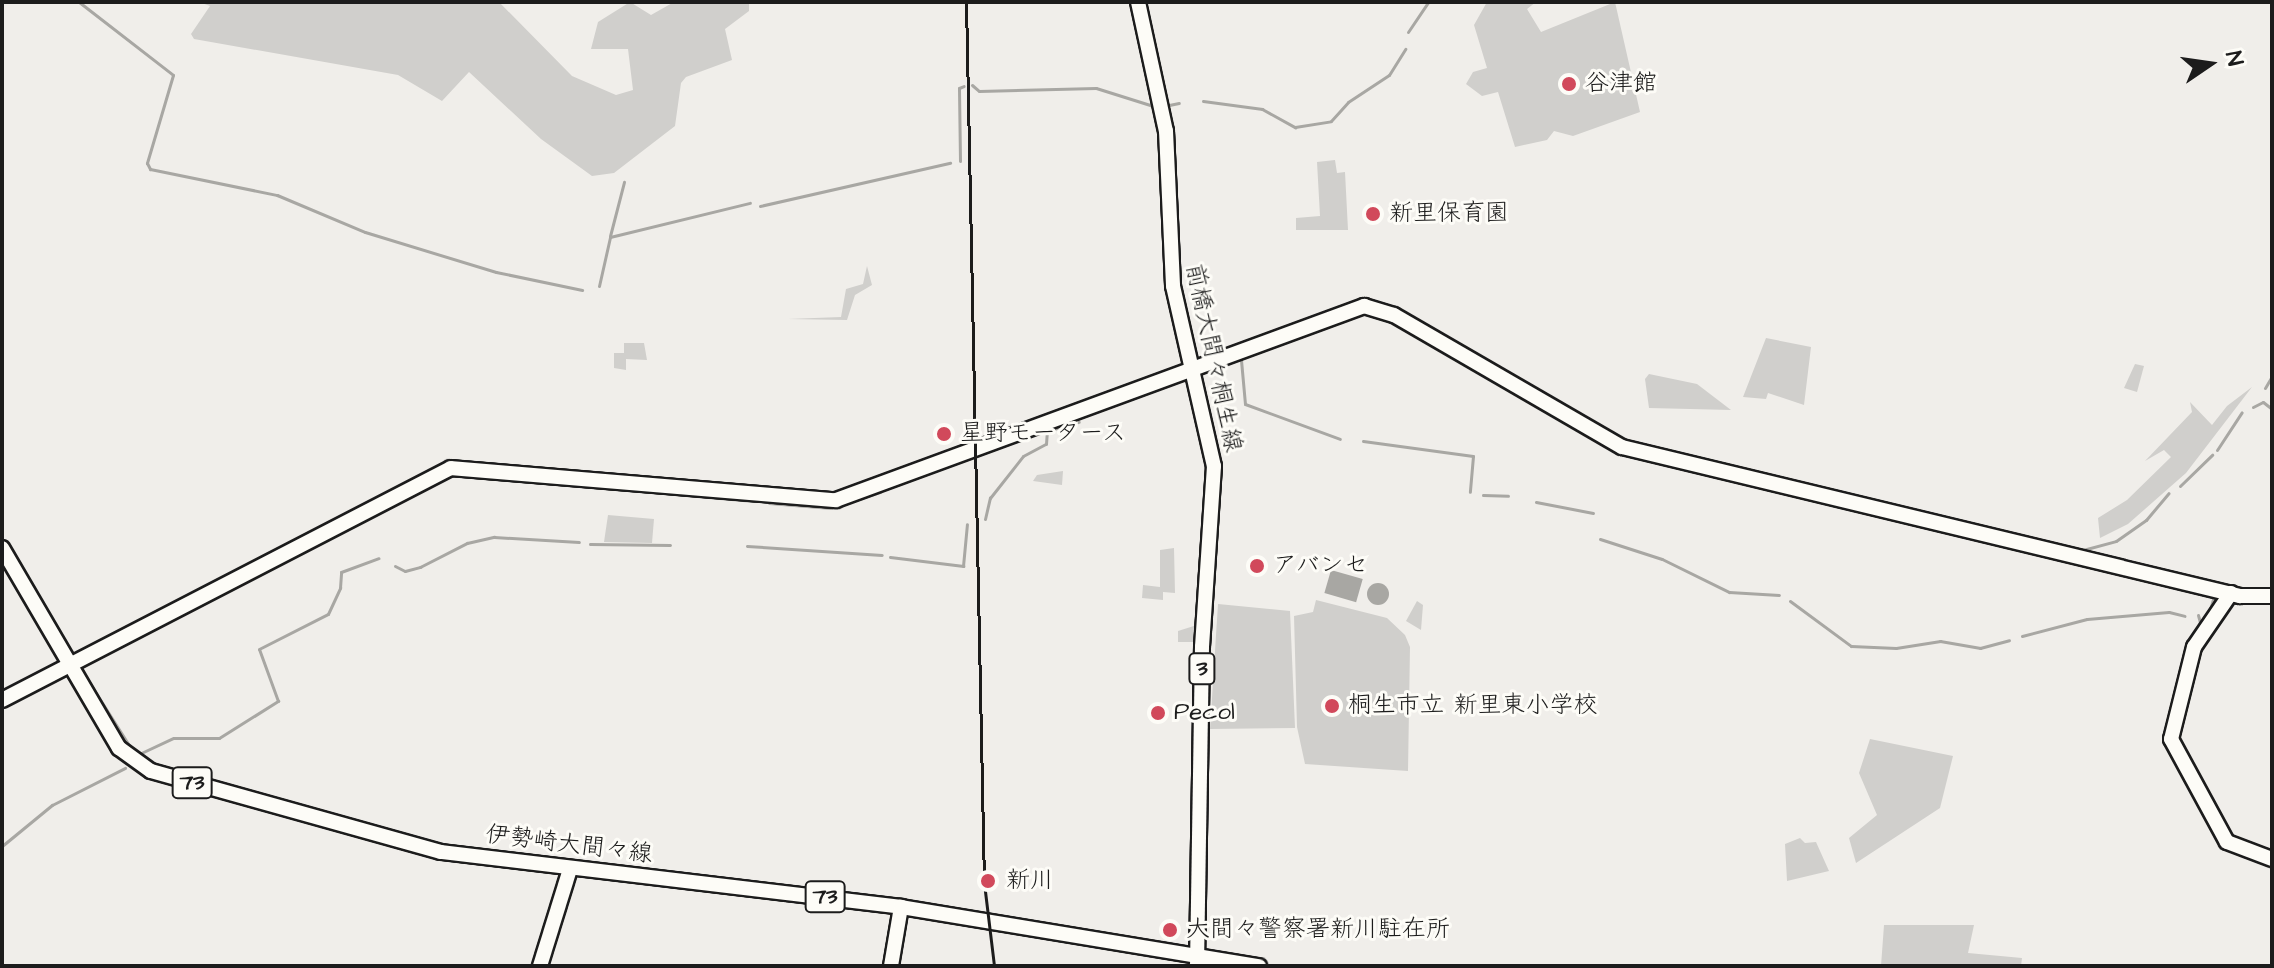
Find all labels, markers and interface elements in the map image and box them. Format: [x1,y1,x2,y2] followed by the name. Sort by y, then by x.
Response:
[2170,24,2250,104] north arrow
[2217,48,2251,69] text: N
[1585,70,1657,98] place label: 谷津館
[1560,75,1578,93] marker: 谷津館
[1389,200,1509,228] place label: 新里保育園
[1364,205,1382,223] marker: 新里保育園
[1179,261,1247,455] street label: 前橋大間々桐生線
[960,420,1128,448] place label: 星野モータース
[935,425,953,443] marker: 星野モータース
[1273,552,1369,580] place label: アバンセ
[1248,557,1266,575] marker: アバンセ
[1188,651,1216,687] road number: 3
[1348,692,1598,720] place label: 桐生市立 新里東小学校
[1323,697,1341,715] marker: 桐生市立 新里東小学校
[1174,699,1235,727] place label: Pecol
[1149,704,1167,722] marker: Pecol
[170,765,214,801] road number: 73
[484,820,654,870] street label: 伊勢崎大間々線
[1006,867,1054,895] place label: 新川
[977,870,999,892] marker: 新川
[803,879,847,915] road number: 73
[1186,916,1450,944] place label: 大間々警察署新川駐在所
[1161,921,1179,939] marker: 大間々警察署新川駐在所

